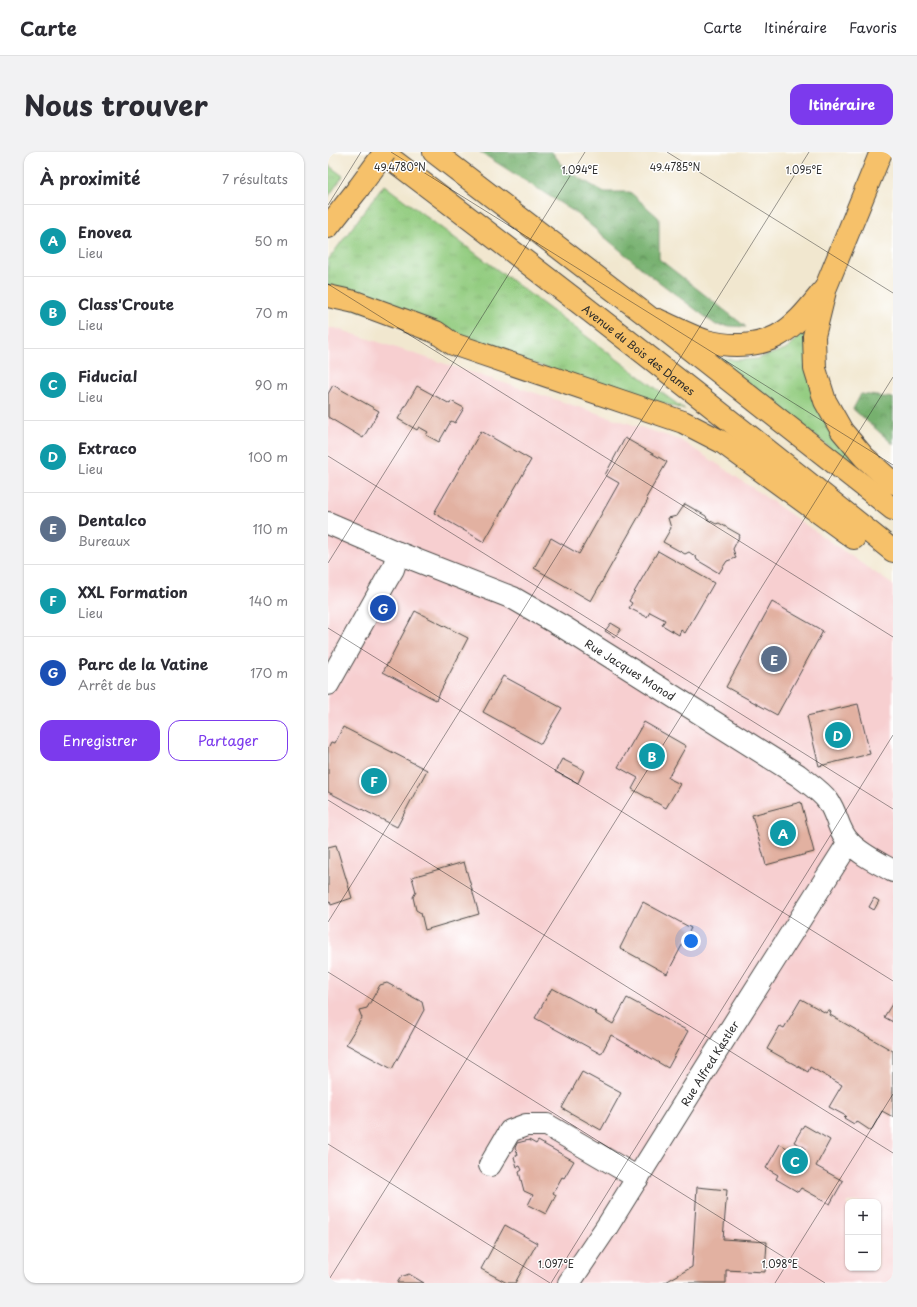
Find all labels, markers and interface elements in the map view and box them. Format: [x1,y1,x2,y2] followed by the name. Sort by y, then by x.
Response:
[20,14,77,42] text: Carte
[703,17,742,38] text: Carte
[764,17,827,38] text: Itinéraire
[849,17,897,38] text: Favoris
[24,83,208,126] text: Nous trouver
[790,84,893,125] button: Itinéraire
[374,159,426,174] text: 49.4780°N
[650,159,700,174] text: 49.4785°N
[562,162,598,177] text: 1.094°E
[786,162,822,177] text: 1.095°E
[40,165,140,191] text: À proximité
[222,169,288,188] text: 7 résultats
[78,220,132,243] text: Enovea
[48,231,58,250] text: A
[254,231,288,250] text: 50 m
[78,243,103,262] text: Lieu
[78,292,174,315] text: Class'Croute
[579,300,699,399] street label: Avenue du Bois des Dames
[49,303,57,322] text: B
[255,303,288,322] text: 70 m
[78,315,103,334] text: Lieu
[78,364,137,387] text: Fiducial
[48,375,58,394] text: C
[255,375,288,394] text: 90 m
[78,387,103,406] text: Lieu
[78,436,137,459] text: Extraco
[48,447,58,466] text: D
[248,447,288,466] text: 100 m
[78,459,103,478] text: Lieu
[78,508,146,531] text: Dentalco
[49,519,57,538] text: E
[253,519,288,538] text: 110 m
[78,531,130,550] text: Bureaux
[78,580,188,603] text: XXL Formation
[49,591,57,610] text: F
[249,591,288,610] text: 140 m
[370,593,396,623] pin: G
[78,603,103,622] text: Lieu
[582,634,679,704] street label: Rue Jacques Monod
[761,644,787,674] pin: E
[78,652,208,675] text: Parc de la Vatine
[48,663,58,682] text: G
[250,663,288,682] text: 170 m
[78,675,156,694] text: Arrêt de bus
[40,720,160,761] button: Enregistrer
[168,720,288,761] button: Partager
[825,720,851,750] pin: D
[639,741,665,771] pin: B
[361,766,387,796] pin: F
[770,818,796,848] pin: A
[681,931,701,951] your location
[676,1016,743,1109] street label: Rue Alfred Kastler
[782,1146,808,1176] pin: C
[845,1199,881,1271] map controls
[845,1199,881,1235] button: +
[845,1235,881,1271] button: −
[538,1256,574,1271] text: 1.097°E
[762,1256,798,1271] text: 1.098°E

